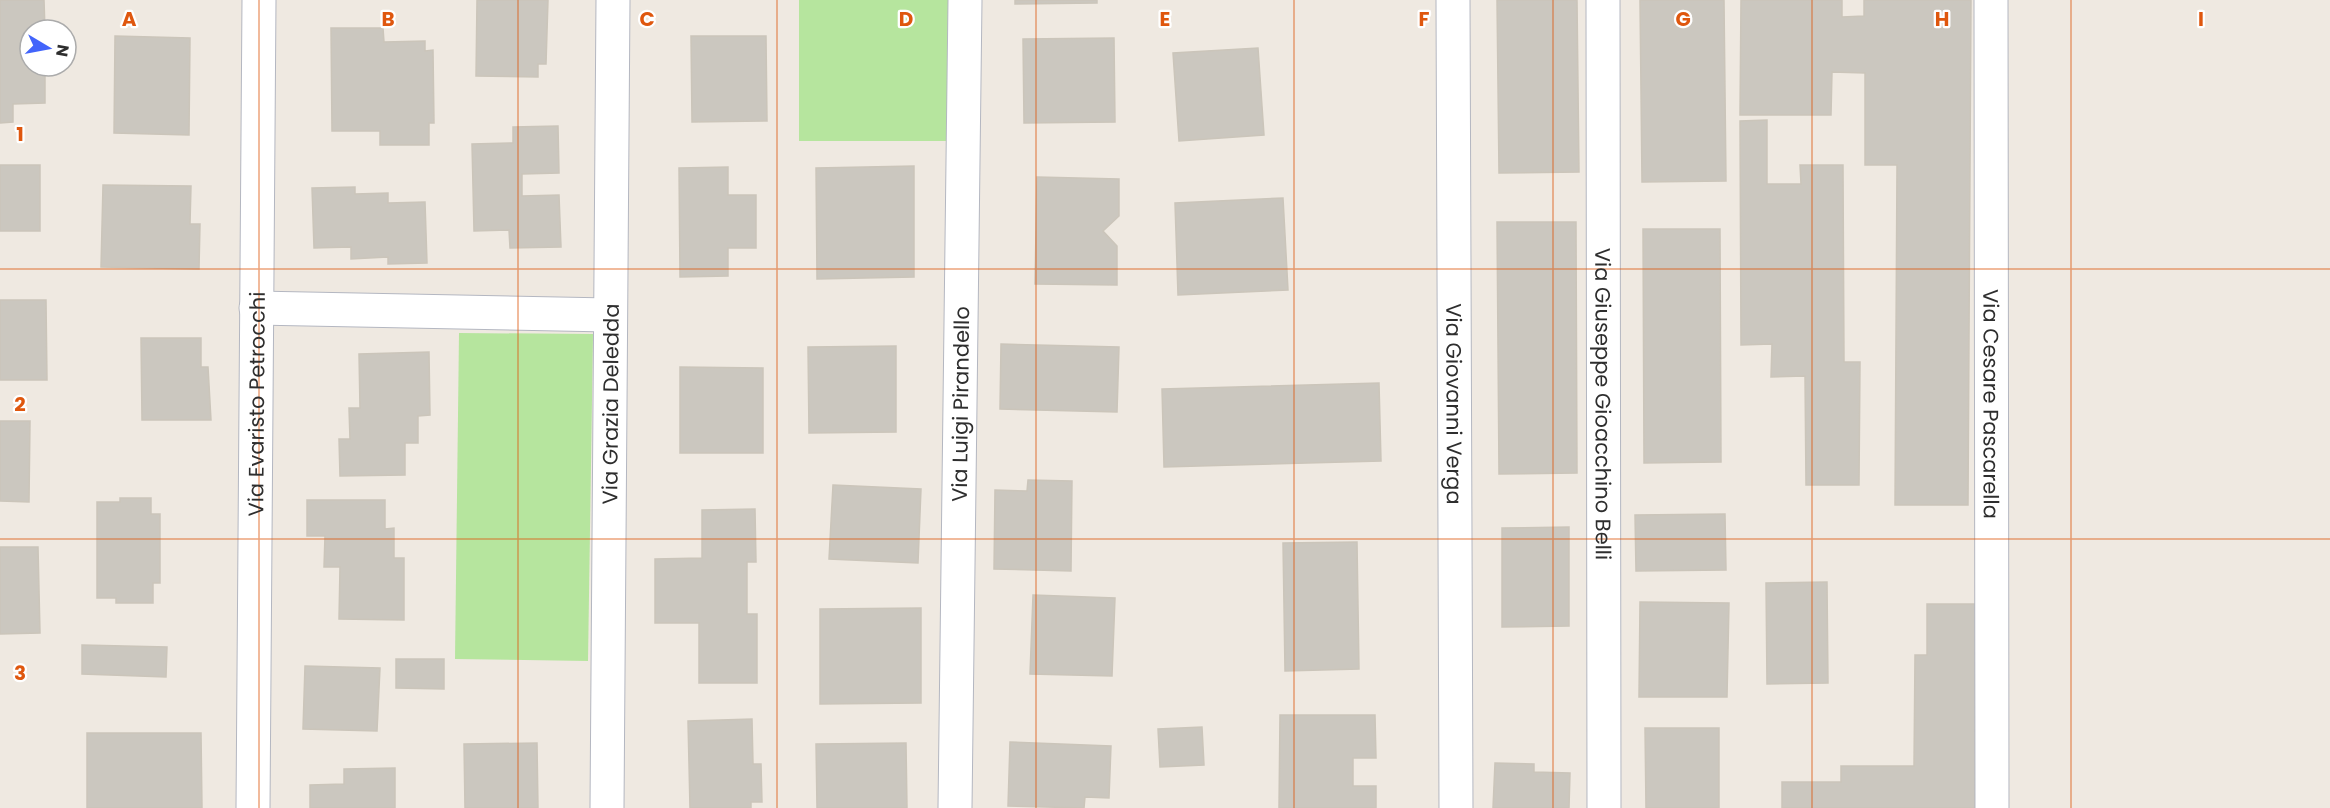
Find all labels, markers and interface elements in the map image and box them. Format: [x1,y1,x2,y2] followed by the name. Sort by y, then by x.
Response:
[122,5,137,33] text: A
[381,5,395,33] text: B
[639,5,655,33] text: C
[899,5,913,33] text: D
[1160,5,1170,33] text: E
[1419,5,1430,33] text: F
[1675,5,1691,33] text: G
[1935,5,1949,33] text: H
[2198,5,2204,33] text: I
[18,18,78,78] north arrow
[50,43,75,58] text: N
[16,120,24,148] text: 1
[1589,248,1618,560] street label: Via Giuseppe Gioacchino Belli
[1977,289,2006,519] street label: Via Cesare Pascarella
[241,291,271,517] street label: Via Evaristo Petrocchi
[595,303,625,505] street label: Via Grazia Deledda
[1440,303,1469,505] street label: Via Giovanni Verga
[944,306,976,502] street label: Via Luigi Pirandello
[14,390,26,418] text: 2
[14,659,26,687] text: 3

